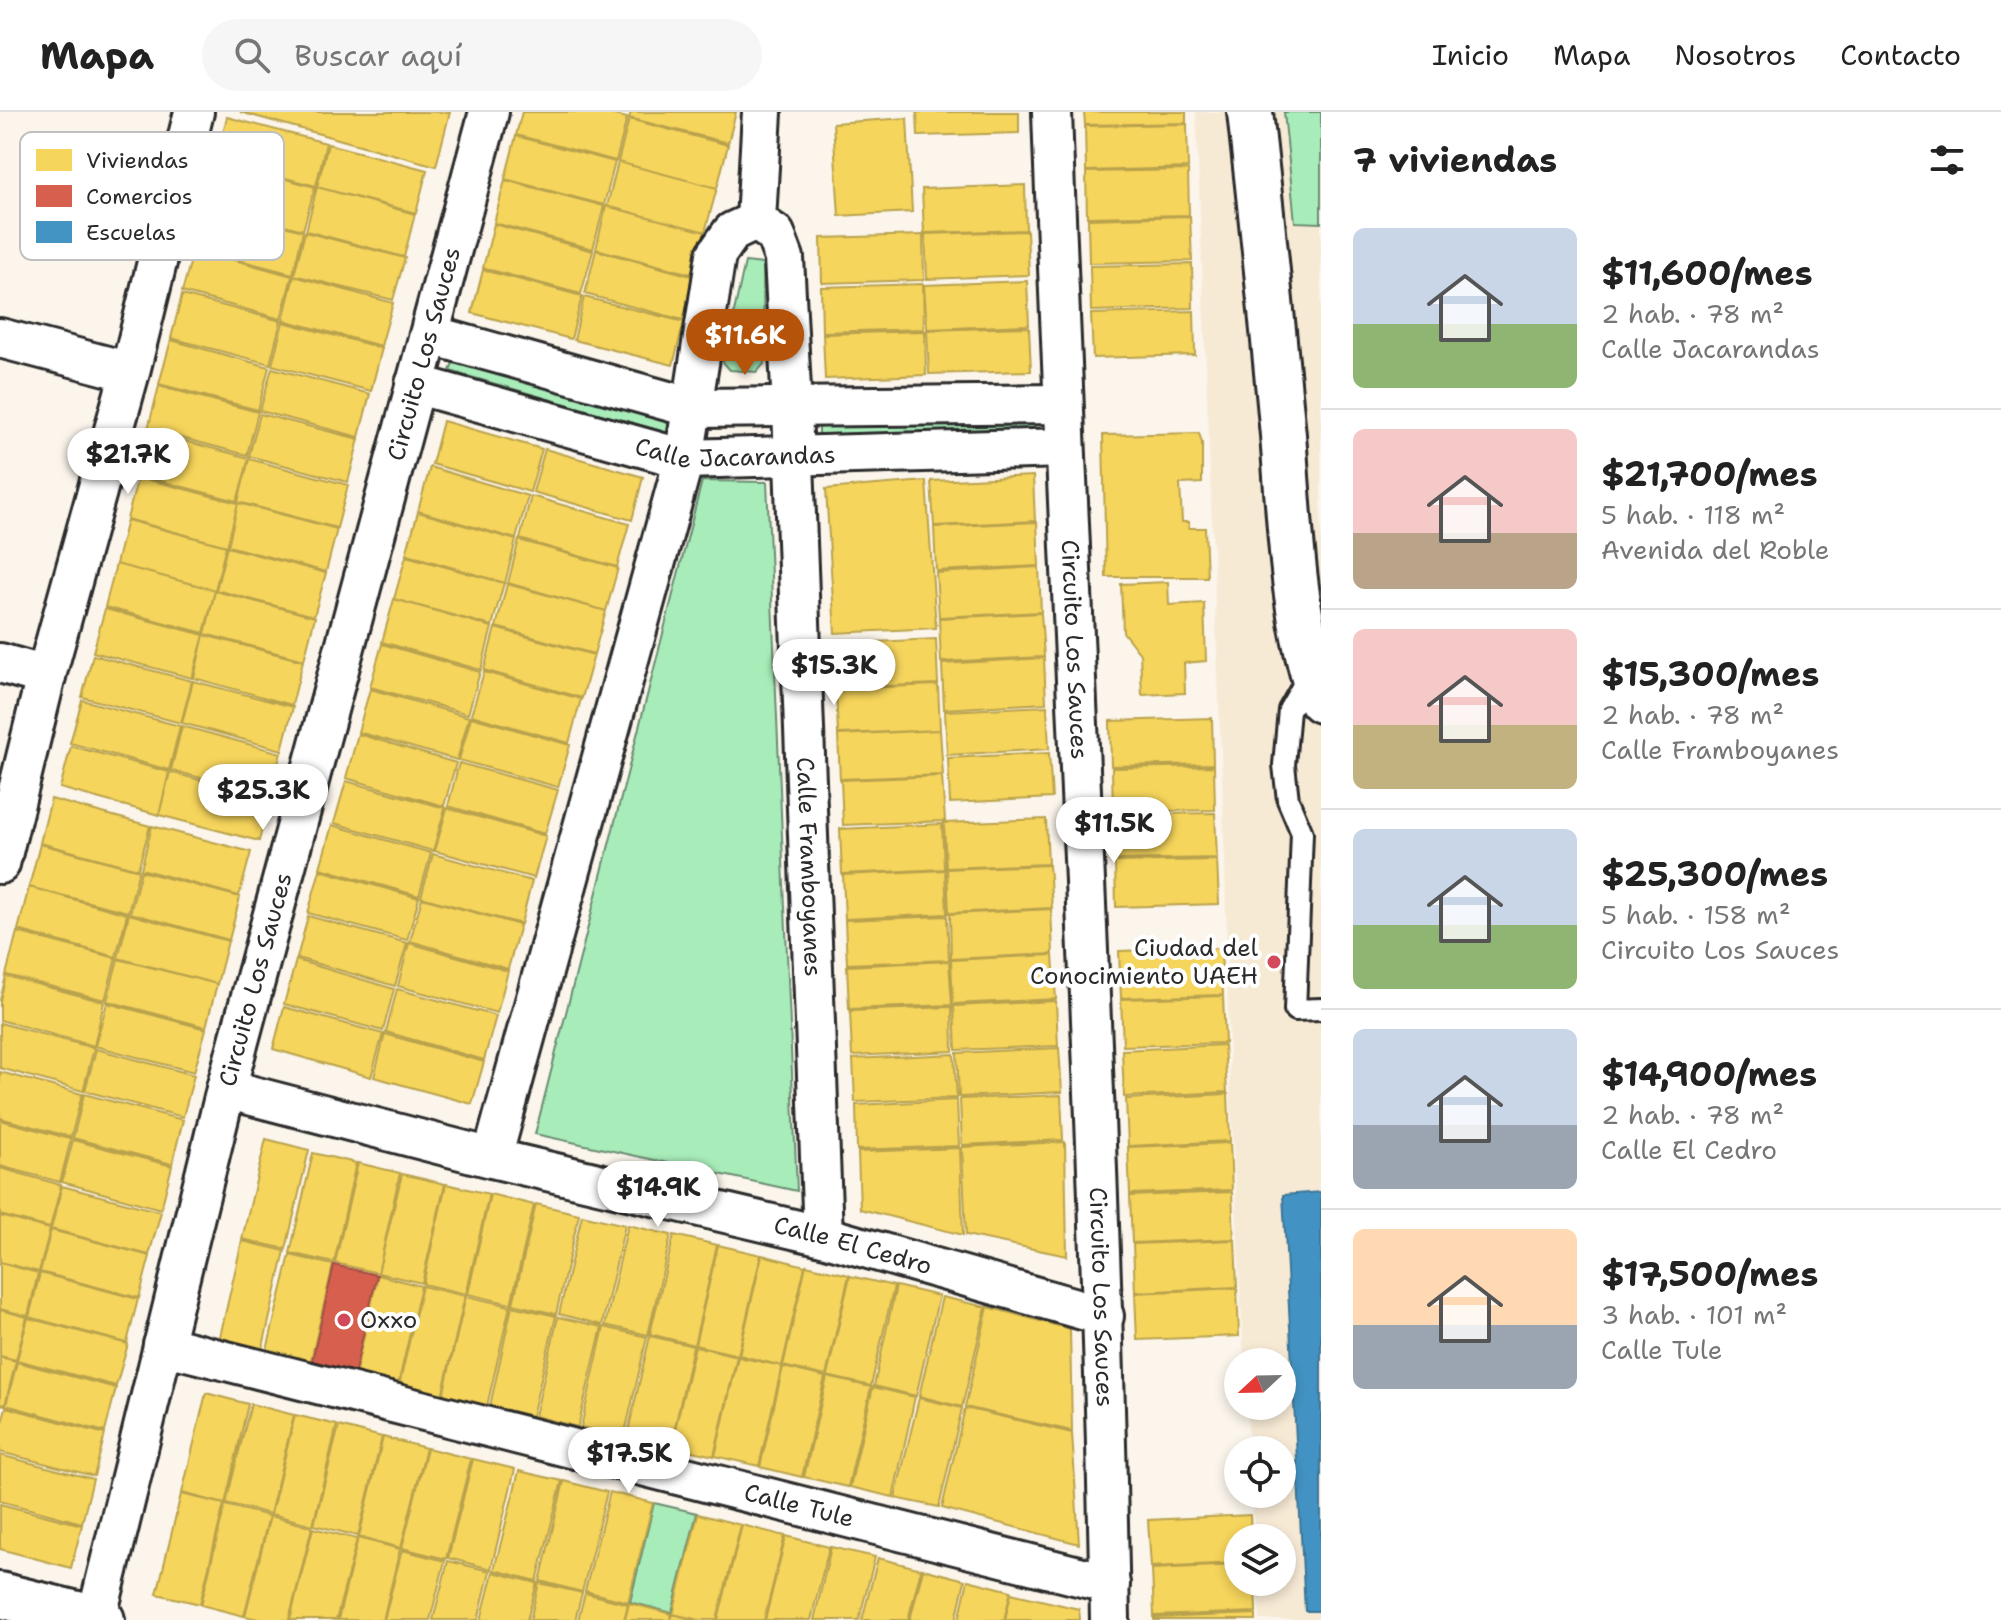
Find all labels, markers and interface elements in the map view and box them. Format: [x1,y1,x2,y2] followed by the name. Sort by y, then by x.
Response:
[202,19,762,91] search box
[40,30,154,81] text: Mapa
[230,33,274,77] icon: search
[294,35,462,76] text: Buscar aquí
[1432,36,1509,74] text: Inicio
[1553,36,1630,74] text: Mapa
[1674,36,1796,74] text: Nosotros
[1840,36,1961,74] text: Contacto
[20,132,284,260] legend
[1353,137,1557,183] text: 7 viviendas
[1925,138,1969,182] icon: filters
[86,146,189,175] text: Viviendas
[86,182,193,211] text: Comercios
[86,218,176,247] text: Escuelas
[380,243,468,464] street label: Circuito Los Sauces
[1601,250,1813,296] text: $11,600/mes
[1417,260,1513,356] icon: home
[1601,296,1784,331] text: 2 hab. · 78 m²
[680,309,810,377] pin: $11.6K
[704,317,786,352] text: $11.6K
[1601,331,1820,366] text: Calle Jacarandas
[63,428,193,496] pin: $21.7K
[631,430,836,475] street label: Calle Jacarandas
[85,436,171,471] text: $21.7K
[1601,451,1818,497] text: $21,700/mes
[1417,461,1513,557] icon: home
[1601,497,1785,532] text: 5 hab. · 118 m²
[1601,532,1830,567] text: Avenida del Roble
[1054,539,1096,760] street label: Circuito Los Sauces
[769,639,899,707] pin: $15.3K
[791,647,878,682] text: $15.3K
[1601,651,1820,697] text: $15,300/mes
[1417,661,1513,757] icon: home
[1601,697,1784,732] text: 2 hab. · 78 m²
[1601,732,1839,767] text: Calle Framboyanes
[789,756,829,977] street label: Calle Framboyanes
[198,764,328,832] pin: $25.3K
[216,772,310,807] text: $25.3K
[1049,797,1179,865] pin: $11.5K
[1074,805,1154,840] text: $11.5K
[1601,851,1828,897] text: $25,300/mes
[1417,861,1513,957] icon: home
[211,869,300,1090] street label: Circuito Los Sauces
[1601,897,1791,932] text: 5 hab. · 158 m²
[1030,932,1259,992] place label: Ciudad del Conocimiento UAEH
[1601,932,1839,967] text: Circuito Los Sauces
[1265,953,1283,971] marker: Ciudad del Conocimiento UAEH
[1601,1051,1817,1097] text: $14,900/mes
[1417,1061,1513,1157] icon: home
[1601,1097,1784,1132] text: 2 hab. · 78 m²
[1601,1132,1777,1167] text: Calle El Cedro
[593,1161,723,1229] pin: $14.9K
[615,1169,701,1204] text: $14.9K
[1082,1186,1121,1407] street label: Circuito Los Sauces
[771,1209,935,1282] street label: Calle El Cedro
[1601,1251,1818,1297] text: $17,500/mes
[1417,1261,1513,1357] icon: home
[1601,1297,1787,1332] text: 3 hab. · 101 m²
[360,1304,417,1336] place label: Oxxo
[335,1311,353,1329] marker: Oxxo
[1601,1332,1722,1367] text: Calle Tule
[1224,1348,1296,1420] north arrow
[1224,1348,1296,1596] map controls
[564,1427,694,1495] pin: $17.5K
[586,1435,672,1470] text: $17.5K
[1224,1436,1296,1508] button: locate
[741,1476,857,1535] street label: Calle Tule
[1224,1524,1296,1596] button: layers

